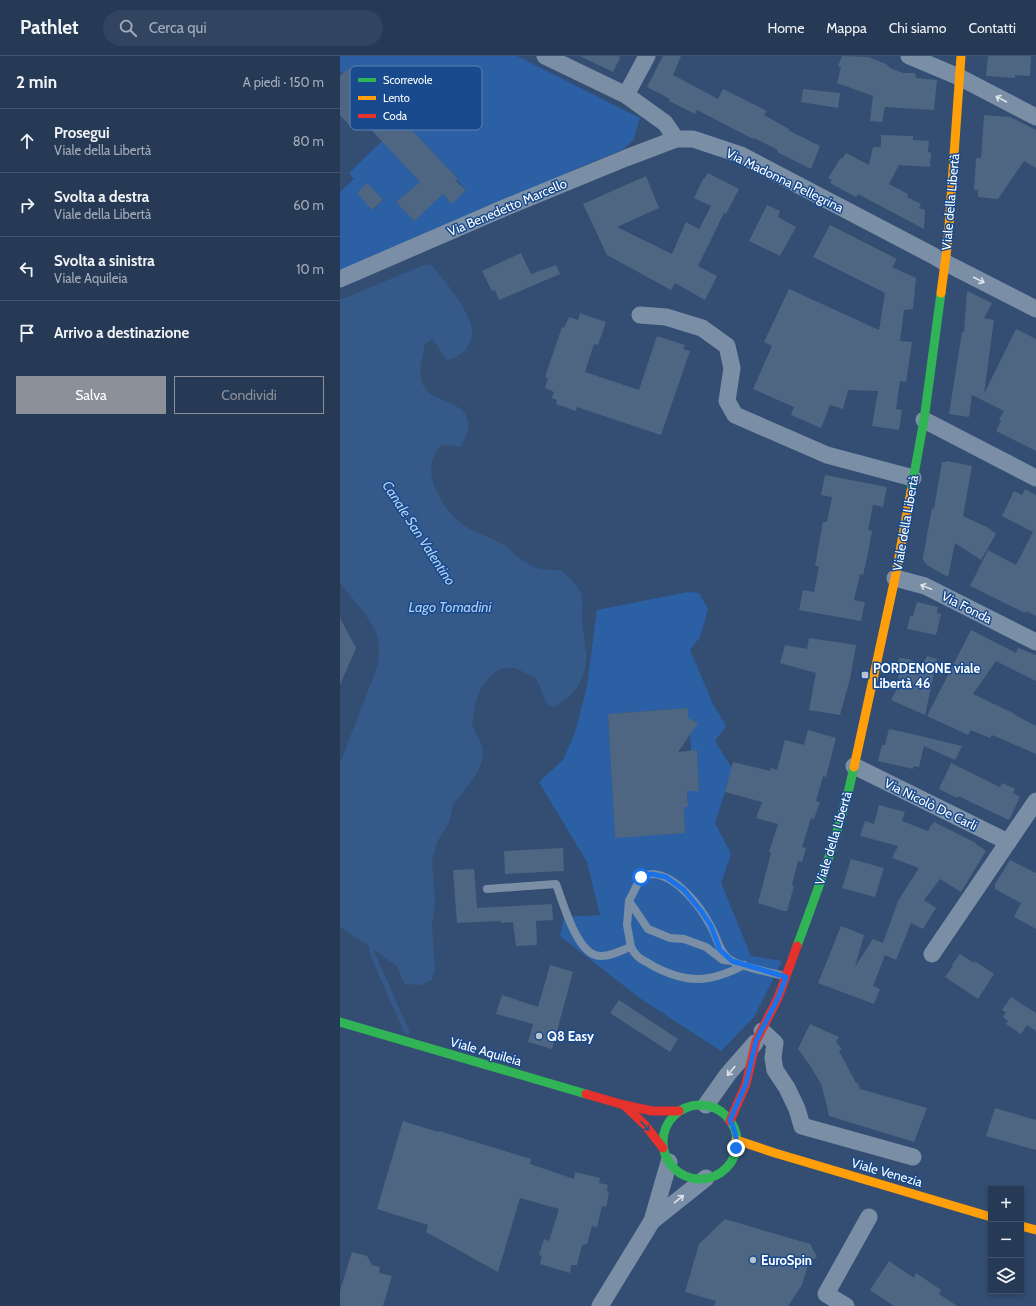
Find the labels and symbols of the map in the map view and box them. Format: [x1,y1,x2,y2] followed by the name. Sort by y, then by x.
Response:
[350,66,482,130] legend
[383,73,433,87] text: Scorrevole
[383,91,410,105] text: Lento
[996,95,1008,102] one-way arrow
[383,109,408,123] text: Coda
[724,145,847,216] street label: Via Madonna Pellegrina
[938,152,962,251] street label: Viale della Libertà
[445,175,569,239] street label: Via Benedetto Marcello
[973,277,985,284] one-way arrow
[889,473,921,572] street label: Viale della Libertà
[378,477,460,589] water label: Canale San Valentino
[921,582,933,590] one-way arrow
[939,587,996,627] street label: Via Fonda
[408,598,493,616] water label: Lago Tomadini
[873,660,980,691] place label: PORDENONE viale Libertà 46
[860,670,870,680] marker: PORDENONE viale Libertà 46
[882,775,980,833] street label: Via Nicolò De Carli
[811,788,855,887] street label: Viale della Libertà
[632,868,650,886] route start
[547,1028,594,1044] place label: Q8 Easy
[534,1031,544,1041] marker: Q8 Easy
[449,1033,524,1069] street label: Viale Aquileia
[726,1065,735,1076] one-way arrow
[640,1120,649,1131] one-way arrow
[727,1139,745,1157] route end
[850,1154,925,1190] street label: Viale Venezia
[674,1195,685,1204] one-way arrow
[761,1252,812,1268] place label: EuroSpin
[748,1255,758,1265] marker: EuroSpin

